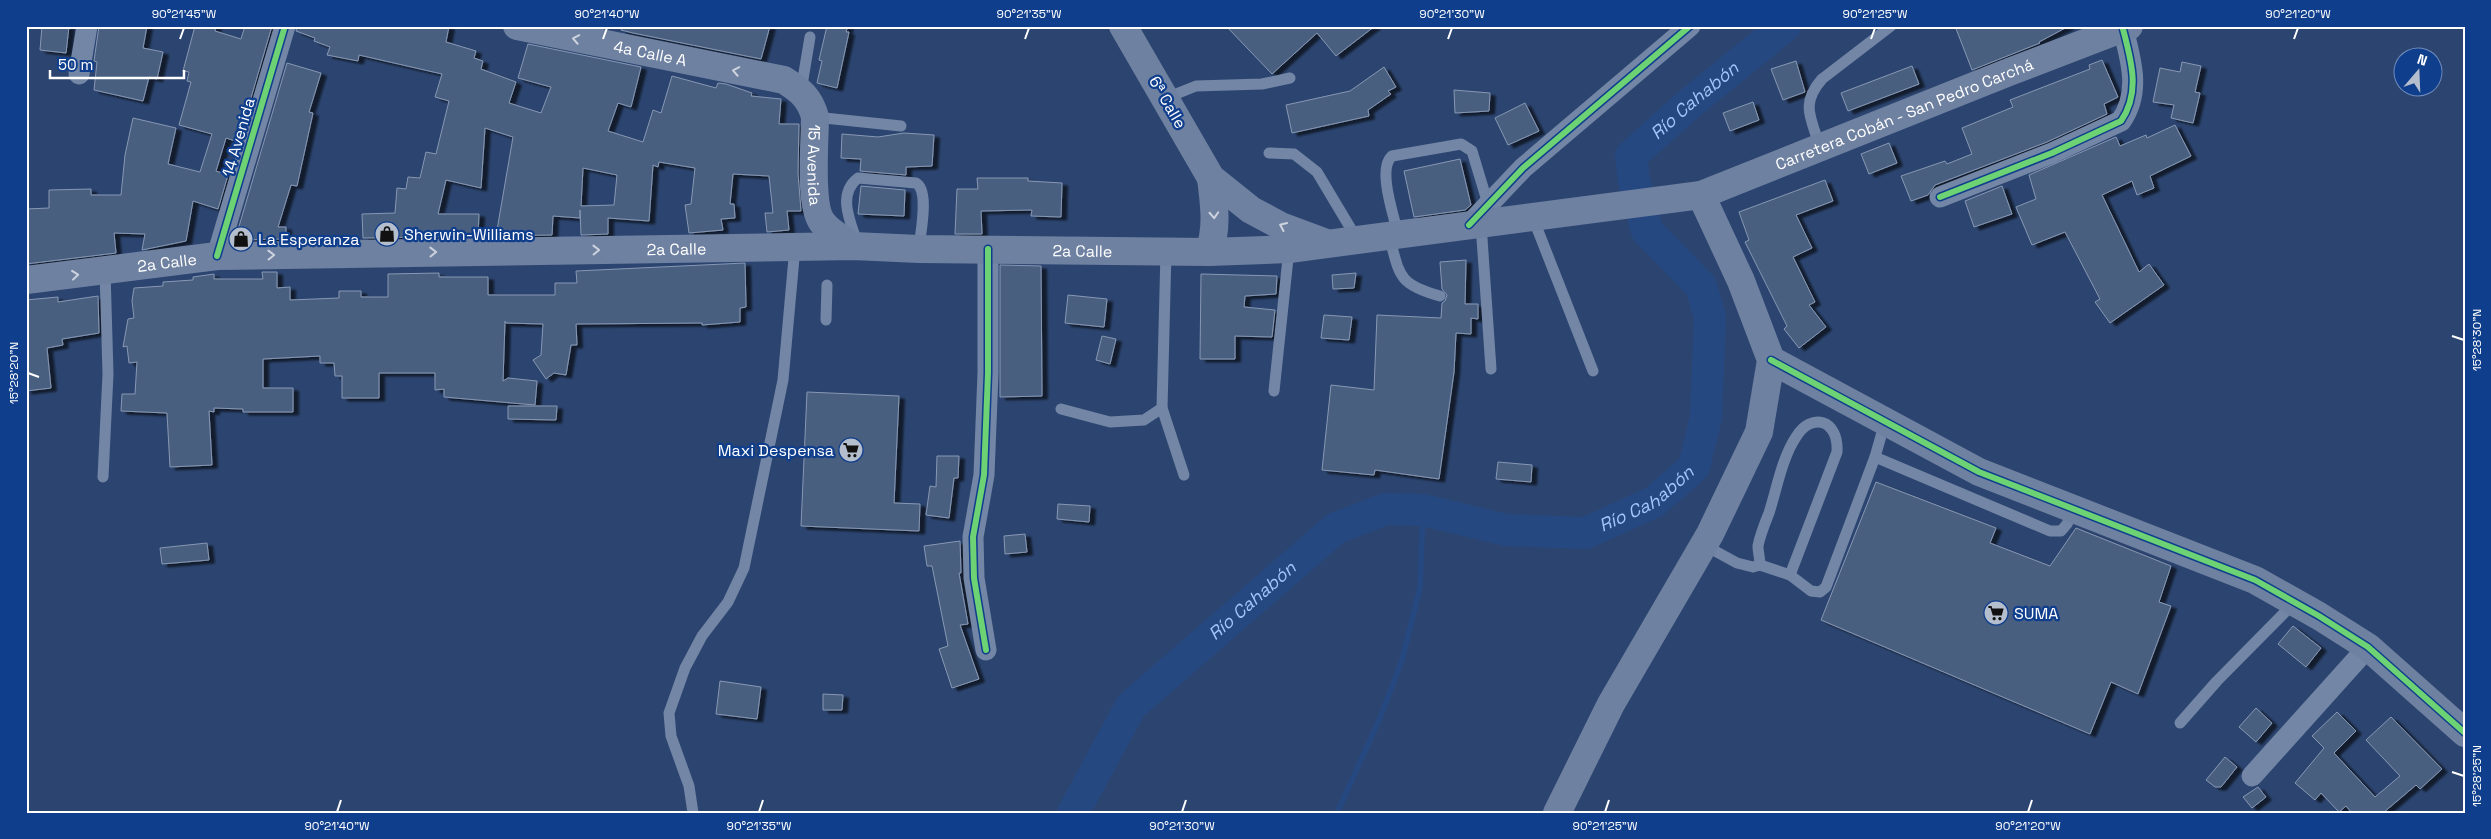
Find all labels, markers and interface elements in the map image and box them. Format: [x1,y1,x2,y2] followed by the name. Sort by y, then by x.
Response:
[152,6,217,22] text: 90°21'45"W
[574,6,640,22] text: 90°21'40"W
[997,6,1062,22] text: 90°21'35"W
[1419,6,1485,22] text: 90°21'30"W
[1843,6,1908,22] text: 90°21'25"W
[2265,6,2331,22] text: 90°21'20"W
[572,34,581,45] one-way arrow
[612,36,689,71] street label: 4a Calle A
[50,48,184,80] scale bar
[2394,48,2444,98] north arrow
[2415,50,2430,70] text: N
[1772,54,2036,175] street label: Carretera Cobán - San Pedro Carchá
[58,55,93,74] text: 50 m
[1645,56,1744,144] water label: Río Cahabón
[731,66,740,76] one-way arrow
[1144,72,1191,132] street label: 6ª Calle
[217,95,260,179] street label: 14 Avenida
[803,124,826,207] street label: 15 Avenida
[1209,212,1220,220] one-way arrow
[374,221,400,247] shop icon: Sherwin-Williams
[1279,221,1288,232] one-way arrow
[404,224,534,245] place label: Sherwin-Williams
[228,226,254,252] shop icon: La Esperanza
[258,229,360,250] place label: La Esperanza
[646,238,707,260] street label: 2a Calle
[1052,240,1112,262] street label: 2a Calle
[592,245,600,255] one-way arrow
[430,247,438,258] one-way arrow
[136,249,198,277] street label: 2a Calle
[268,250,275,260] one-way arrow
[71,269,79,280] one-way arrow
[2469,309,2485,371] text: 15°28'30"N
[6,342,22,404] text: 15°28'20"N
[838,437,864,463] supermarket icon: Maxi Despensa
[718,440,834,461] place label: Maxi Despensa
[1595,460,1699,537] water label: Río Cahabón
[1203,556,1301,645] water label: Río Cahabón
[1983,600,2009,626] supermarket icon: SUMA
[2014,603,2058,624] place label: SUMA
[2469,745,2485,807] text: 15°28'25"N
[304,818,370,834] text: 90°21'40"W
[727,818,792,834] text: 90°21'35"W
[1149,818,1215,834] text: 90°21'30"W
[1573,818,1638,834] text: 90°21'25"W
[1995,818,2061,834] text: 90°21'20"W

